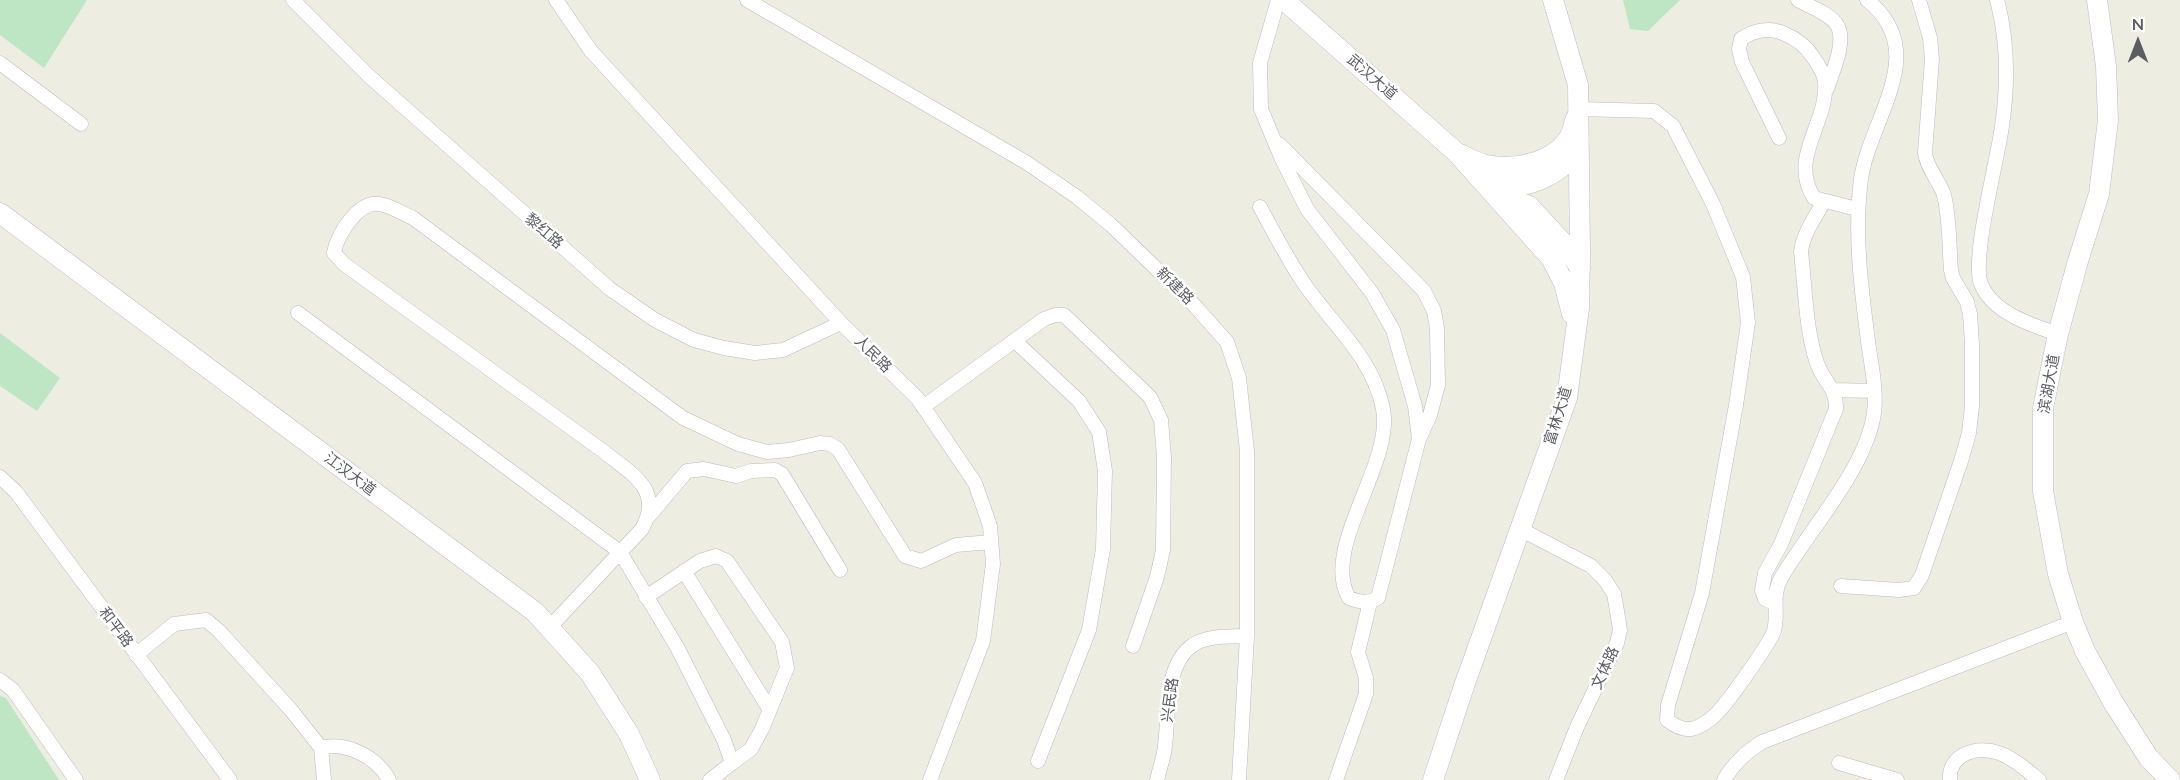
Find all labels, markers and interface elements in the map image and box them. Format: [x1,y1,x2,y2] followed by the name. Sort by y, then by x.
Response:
[2108,12,2168,72] north arrow
[2132,14,2144,33] text: N
[1343,51,1401,103] street label: 武汉大道
[521,209,567,253] street label: 黎红路
[1153,264,1197,308] street label: 新建路
[851,332,895,376] street label: 人民路
[2035,353,2063,415] street label: 滨湖大道
[1541,385,1575,447] street label: 富林大道
[321,449,379,499] street label: 江汉大道
[95,604,137,650] street label: 和平路
[1587,644,1623,692] street label: 文体路
[1158,676,1182,724] street label: 兴民路

